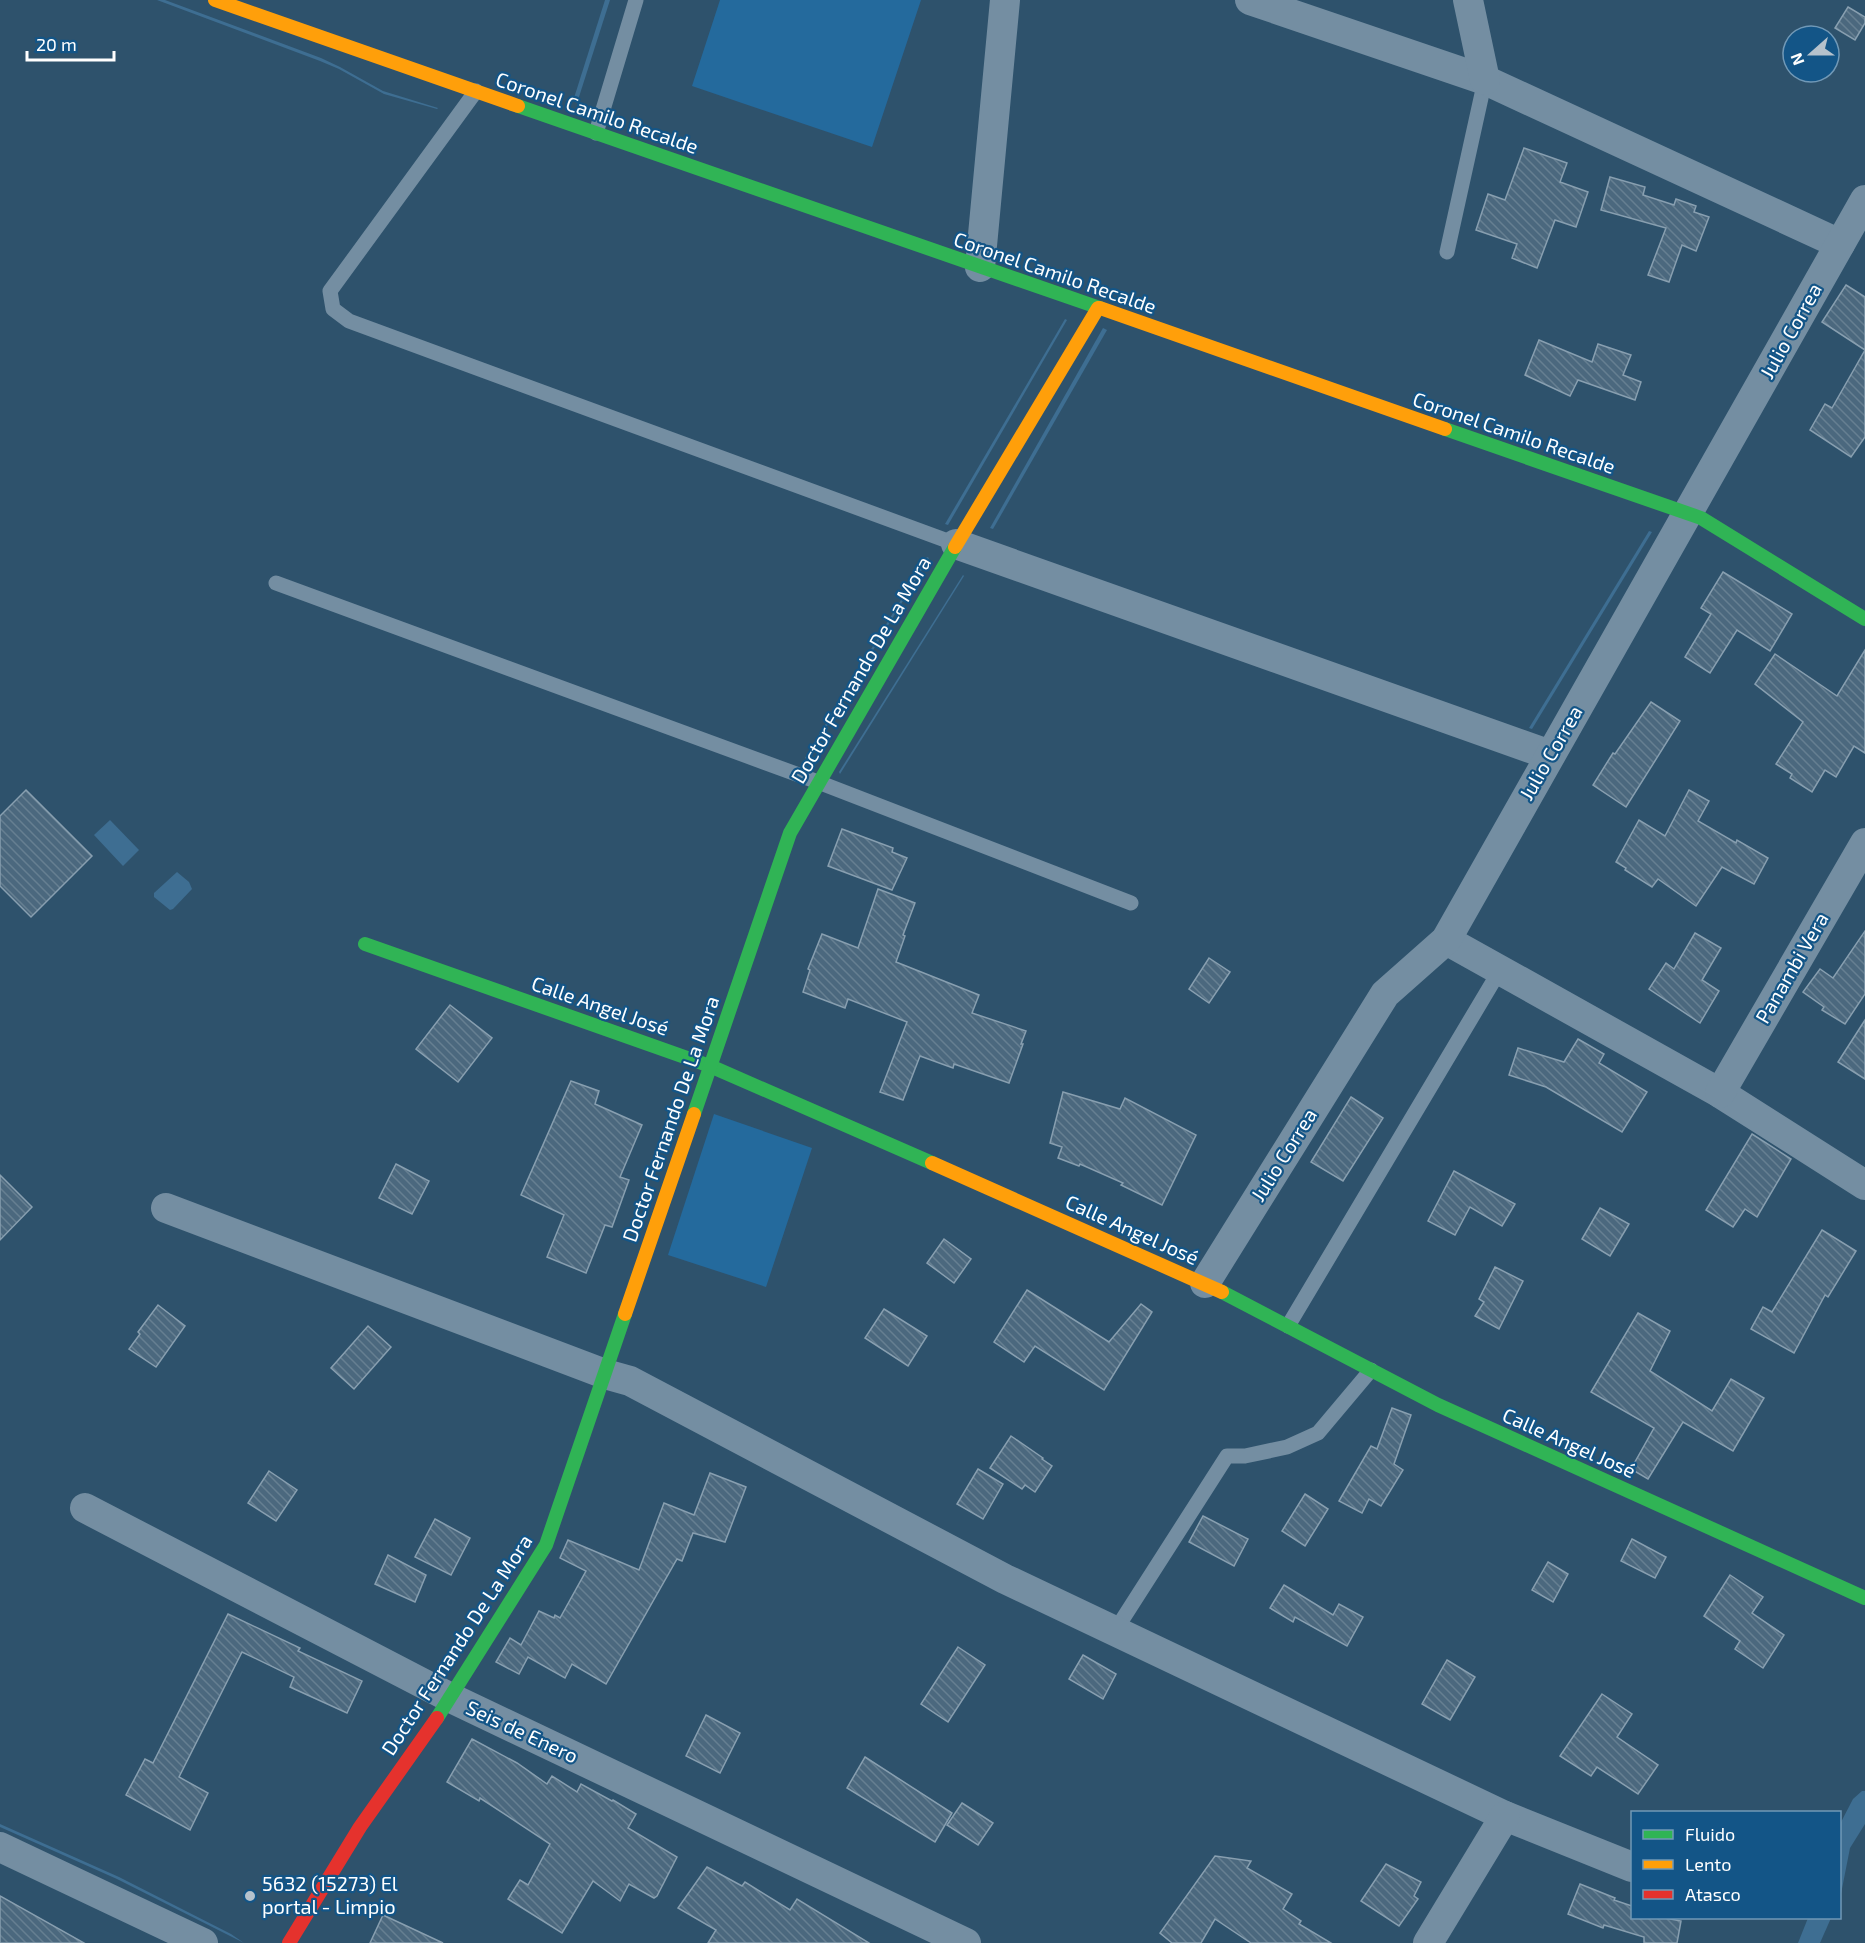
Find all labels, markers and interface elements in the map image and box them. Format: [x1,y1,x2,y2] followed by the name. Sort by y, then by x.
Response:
[27,24,114,62] scale bar
[1781,24,1841,84] north arrow
[36,33,77,55] text: 20 m
[1786,51,1807,68] text: N
[493,66,702,158] street label: Coronel Camilo Recalde
[951,226,1160,318] street label: Coronel Camilo Recalde
[1754,279,1826,382] street label: Julio Correa
[1410,386,1619,478] street label: Coronel Camilo Recalde
[785,552,935,787] street label: Doctor Fernando De La Mora
[1513,701,1587,804] street label: Julio Correa
[1750,908,1833,1027] street label: Panambi Vera
[529,970,672,1040] street label: Calle Angel José
[617,993,723,1245] street label: Doctor Fernando De La Mora
[1245,1104,1321,1205] street label: Julio Correa
[1062,1189,1203,1269] street label: Calle Angel José
[1499,1402,1640,1482] street label: Calle Angel José
[376,1530,537,1759] street label: Doctor Fernando De La Mora
[463,1695,582,1768] street label: Seis de Enero
[1631,1811,1841,1919] legend
[1685,1823,1735,1845] text: Fluido
[1685,1853,1731,1875] text: Lento
[262,1871,398,1918] place label: 5632 (15273) El portal - Limpio
[1685,1883,1741,1905] text: Atasco
[243,1889,257,1903] marker: 5632 (15273) El portal - Limpio

